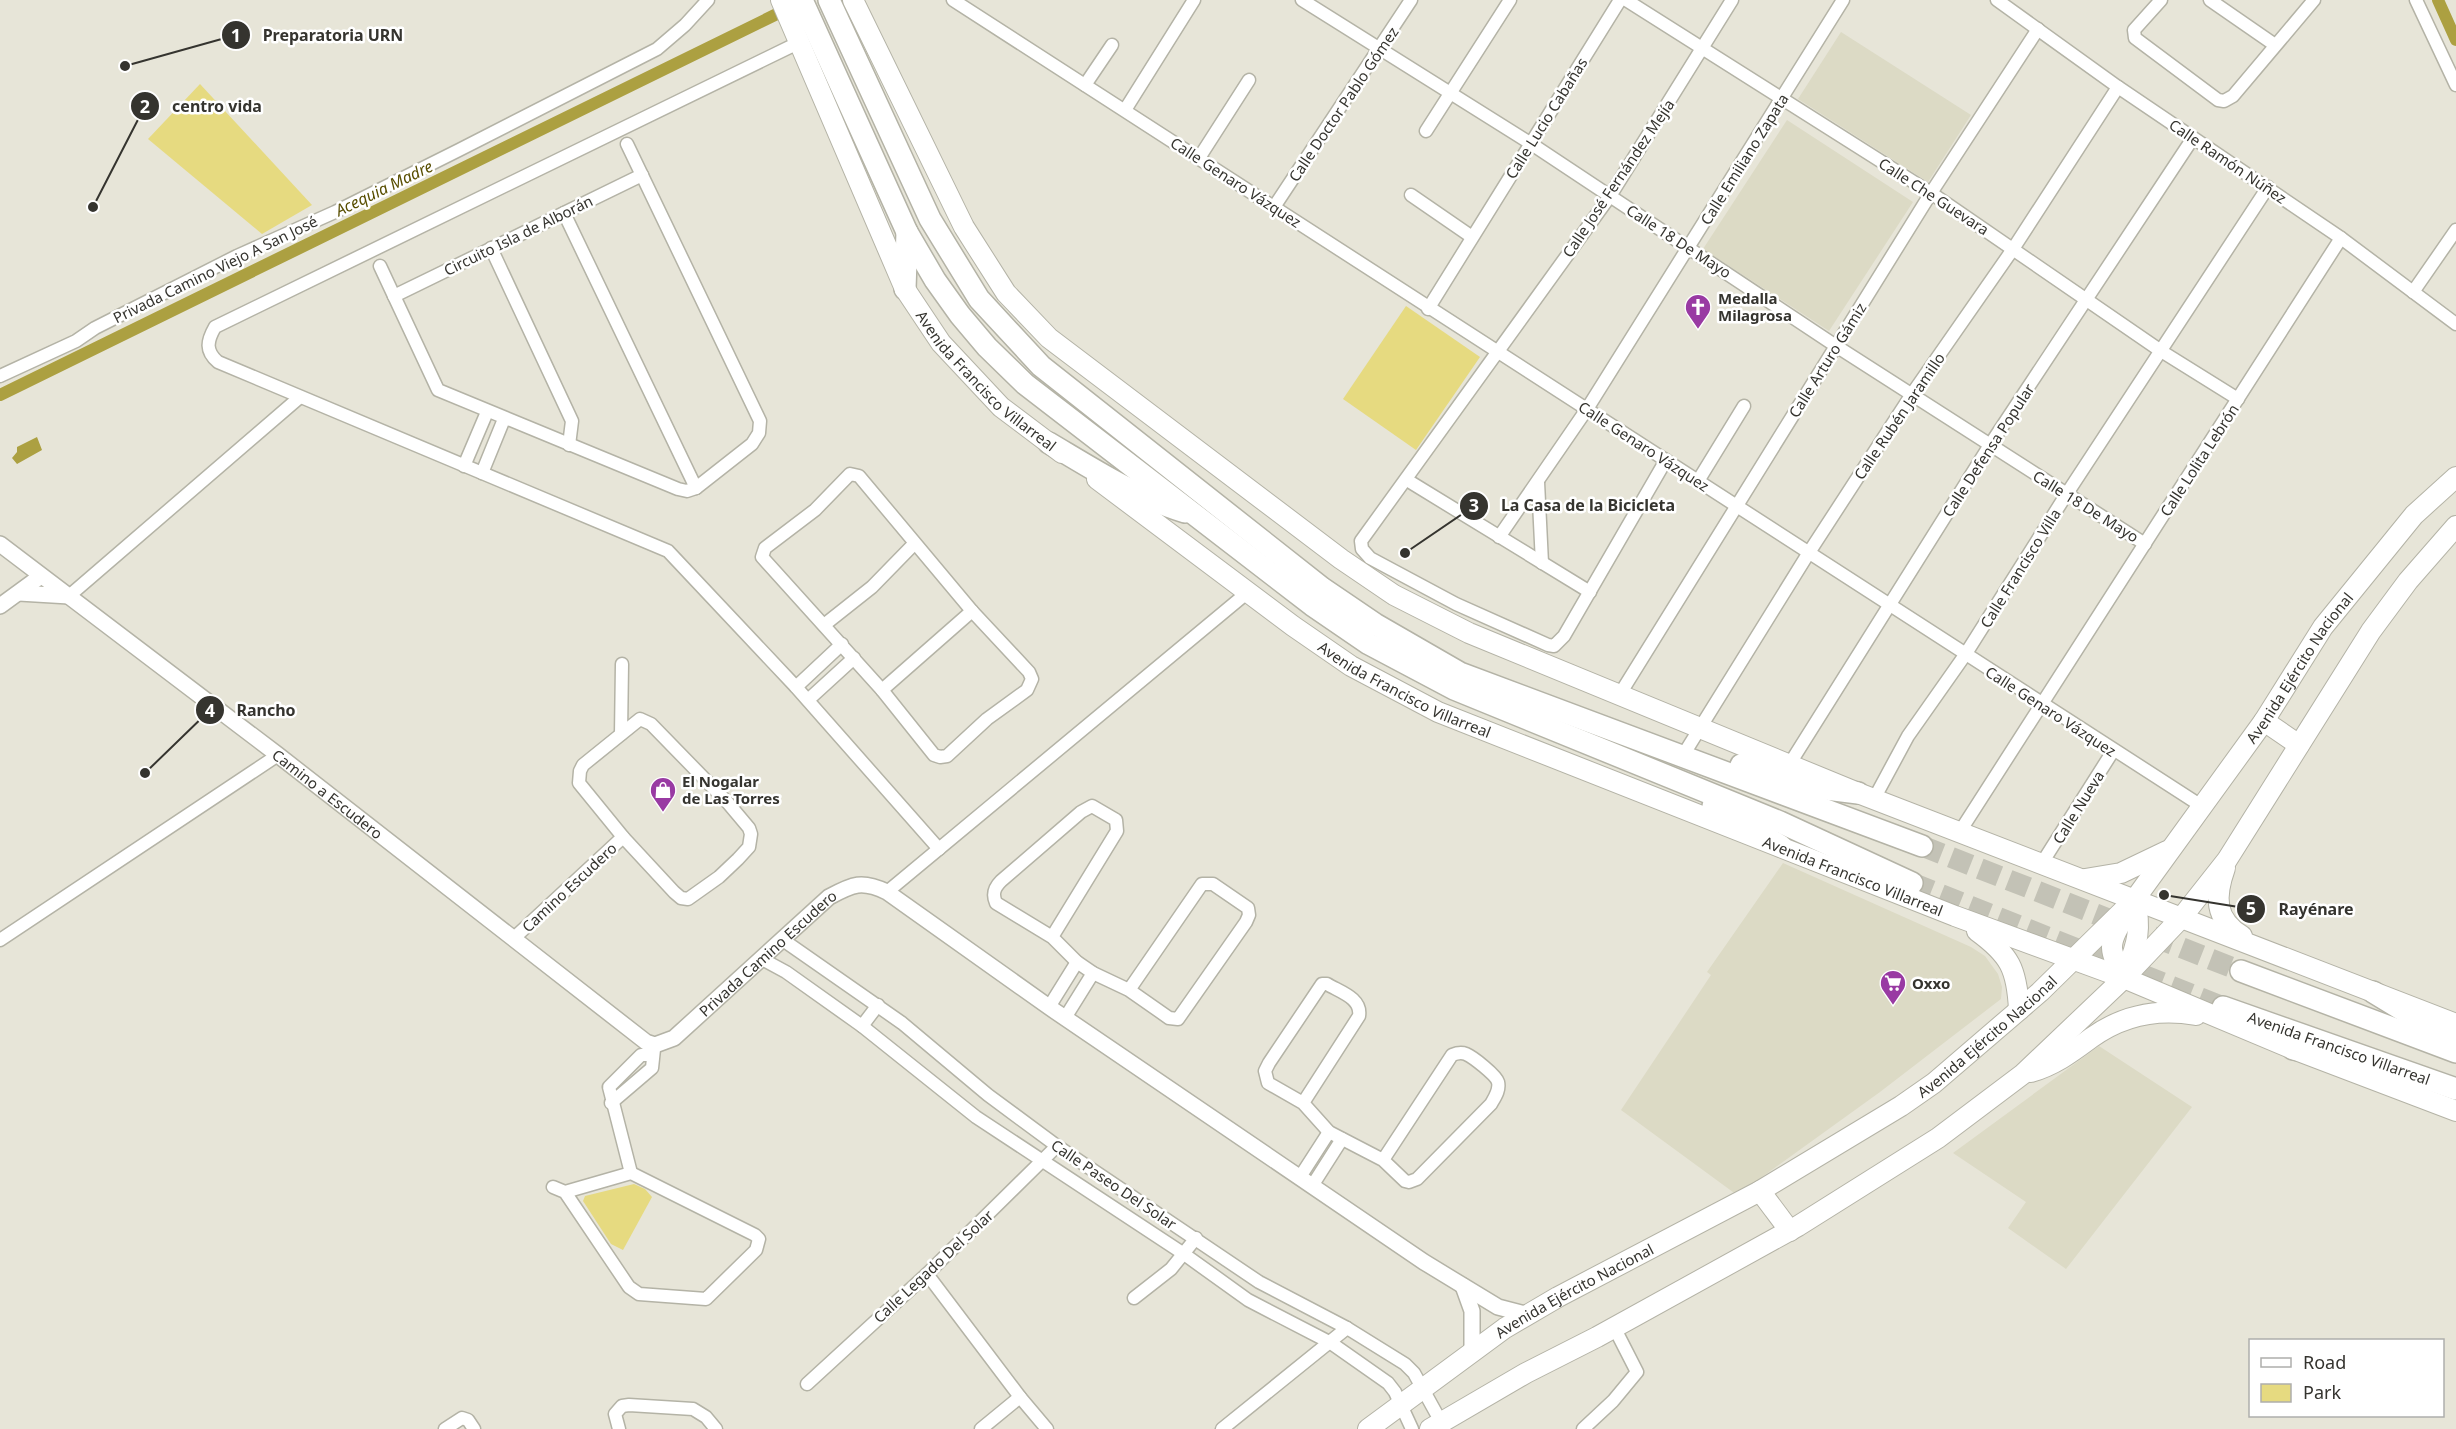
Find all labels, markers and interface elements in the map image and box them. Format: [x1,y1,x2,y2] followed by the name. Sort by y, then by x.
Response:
[221,18,415,52] callout: Preparatoria URN
[231,23,241,47] text: 1
[1284,23,1402,185] street label: Calle Doctor Pablo Gómez
[263,24,403,46] text: Preparatoria URN
[1501,54,1591,182] street label: Calle Lucio Cabañas
[130,89,273,123] callout: centro vida
[1695,90,1793,228] street label: Calle Emiliano Zapata
[140,94,150,118] text: 2
[172,95,262,117] text: centro vida
[1557,95,1679,261] street label: Calle José Fernández Mejía
[2165,114,2291,208] street label: Calle Ramón Núñez
[1167,132,1305,232] street label: Calle Genaro Vázquez
[1875,153,1993,239] street label: Calle Che Guevara
[331,155,436,222] water label: Acequia Madre
[440,190,596,280] street label: Circuito Isla de Alborán
[1623,200,1735,282] street label: Calle 18 De Mayo
[109,211,321,327] street label: Privada Camino Viejo A San José
[1718,288,1792,325] place label: Medalla Milagrosa
[1683,292,1713,330] church icon: Medalla Milagrosa
[1784,299,1870,421] street label: Calle Arturo Gámiz
[912,306,1061,455] street label: Avenida Francisco Villarreal
[1849,349,1949,483] street label: Calle Rubén Jaramillo
[1937,380,2039,520] street label: Calle Defensa Popular
[1575,396,1713,496] street label: Calle Genaro Vázquez
[2155,400,2243,520] street label: Calle Lolita Lebrón
[2029,465,2143,547] street label: Calle 18 De Mayo
[1459,489,1687,523] callout: La Casa de la Bicicleta
[1469,493,1479,517] text: 3
[1501,494,1675,516] text: La Casa de la Bicicleta
[1975,505,2065,631] street label: Calle Francisco Villa
[2241,588,2357,747] street label: Avenida Ejército Nacional
[1314,636,1494,742] street label: Avenida Francisco Villarreal
[1982,661,2120,761] street label: Calle Genaro Vázquez
[195,693,308,727] callout: Rancho
[205,698,215,722] text: 4
[236,699,296,721] text: Rancho
[268,744,387,843] street label: Camino a Escudero
[2048,767,2108,847] street label: Calle Nueva
[682,771,780,808] place label: El Nogalar de Las Torres
[648,775,678,813] shop icon: El Nogalar de Las Torres
[1760,831,1946,920] street label: Avenida Francisco Villarreal
[517,838,621,936] street label: Camino Escudero
[694,885,840,1021] street label: Privada Camino Escudero
[2236,892,2365,926] callout: Rayénare
[2246,896,2256,920] text: 5
[2278,898,2354,920] text: Rayénare
[1878,968,1908,1006] supermarket icon: Oxxo
[1913,971,2061,1102] street label: Avenida Ejército Nacional
[1912,973,1950,993] place label: Oxxo
[2245,1006,2433,1089] street label: Avenida Francisco Villarreal
[1047,1135,1181,1233] street label: Calle Paseo Del Solar
[869,1205,997,1327] street label: Calle Legado Del Solar
[1491,1239,1657,1342] street label: Avenida Ejército Nacional
[2249,1339,2444,1417] legend
[2303,1350,2346,1374] text: Road
[2303,1380,2341,1404] text: Park

